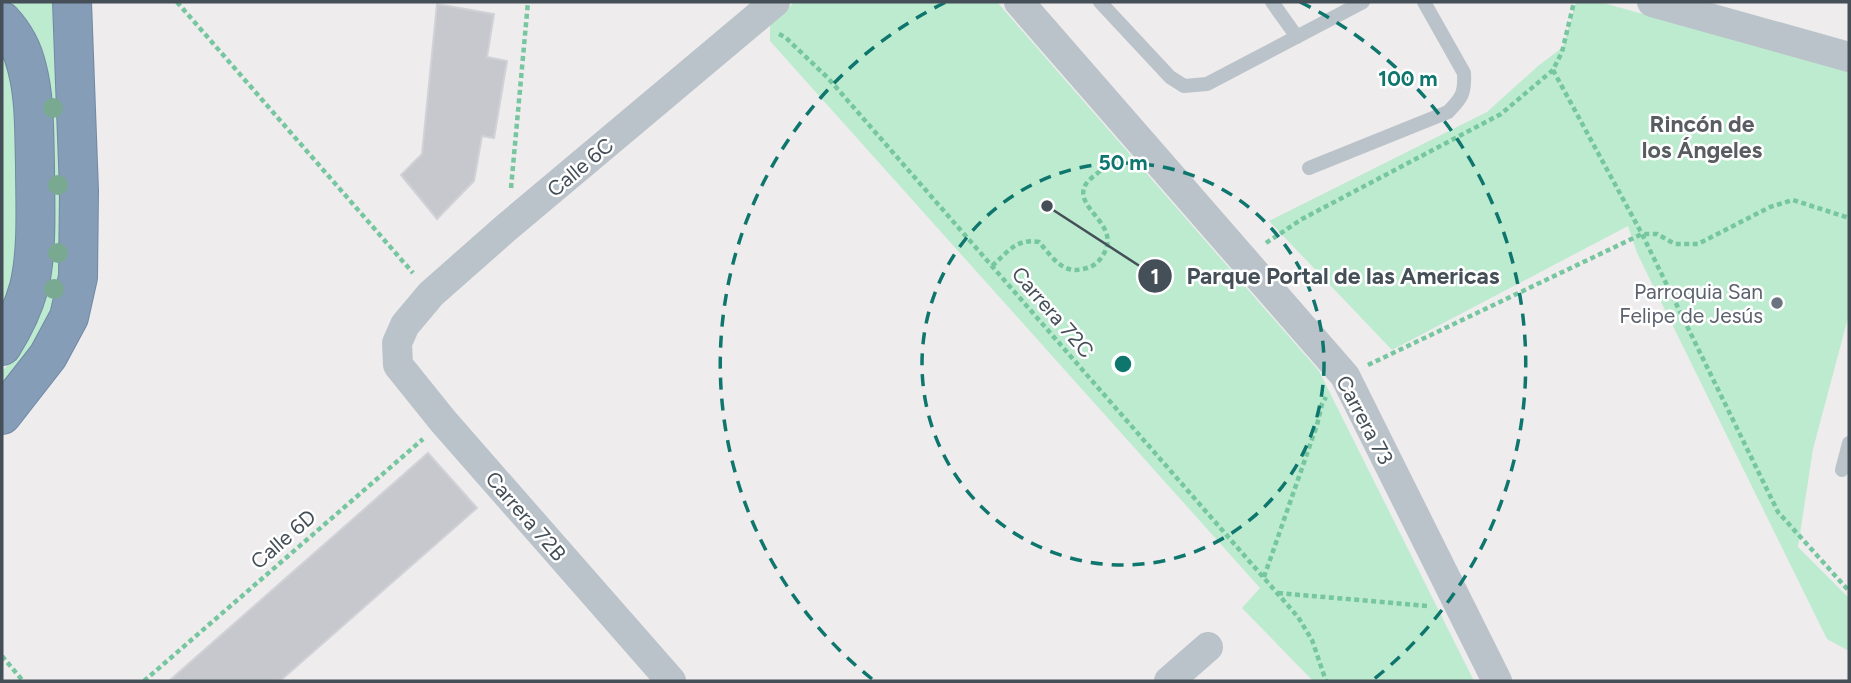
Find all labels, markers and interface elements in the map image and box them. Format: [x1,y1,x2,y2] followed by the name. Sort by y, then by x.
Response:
[1378,66,1438,91] text: 100 m
[1642,110,1762,164] district label: Rincón de los Ángeles
[542,132,618,202] street label: Calle 6C
[1098,150,1148,175] text: 50 m
[1137,254,1514,298] callout: Parque Portal de las Americas
[1007,261,1099,363] street label: Carrera 72C
[1186,262,1500,290] text: Parque Portal de las Americas
[1151,264,1159,289] text: 1
[1619,279,1763,328] place label: Parroquia San Felipe de Jesús
[1769,295,1785,311] marker: Parroquia San Felipe de Jesús
[1111,352,1135,376] centre of rings
[1331,371,1399,469] street label: Carrera 73
[480,466,572,566] street label: Carrera 72B
[245,504,321,574] street label: Calle 6D

